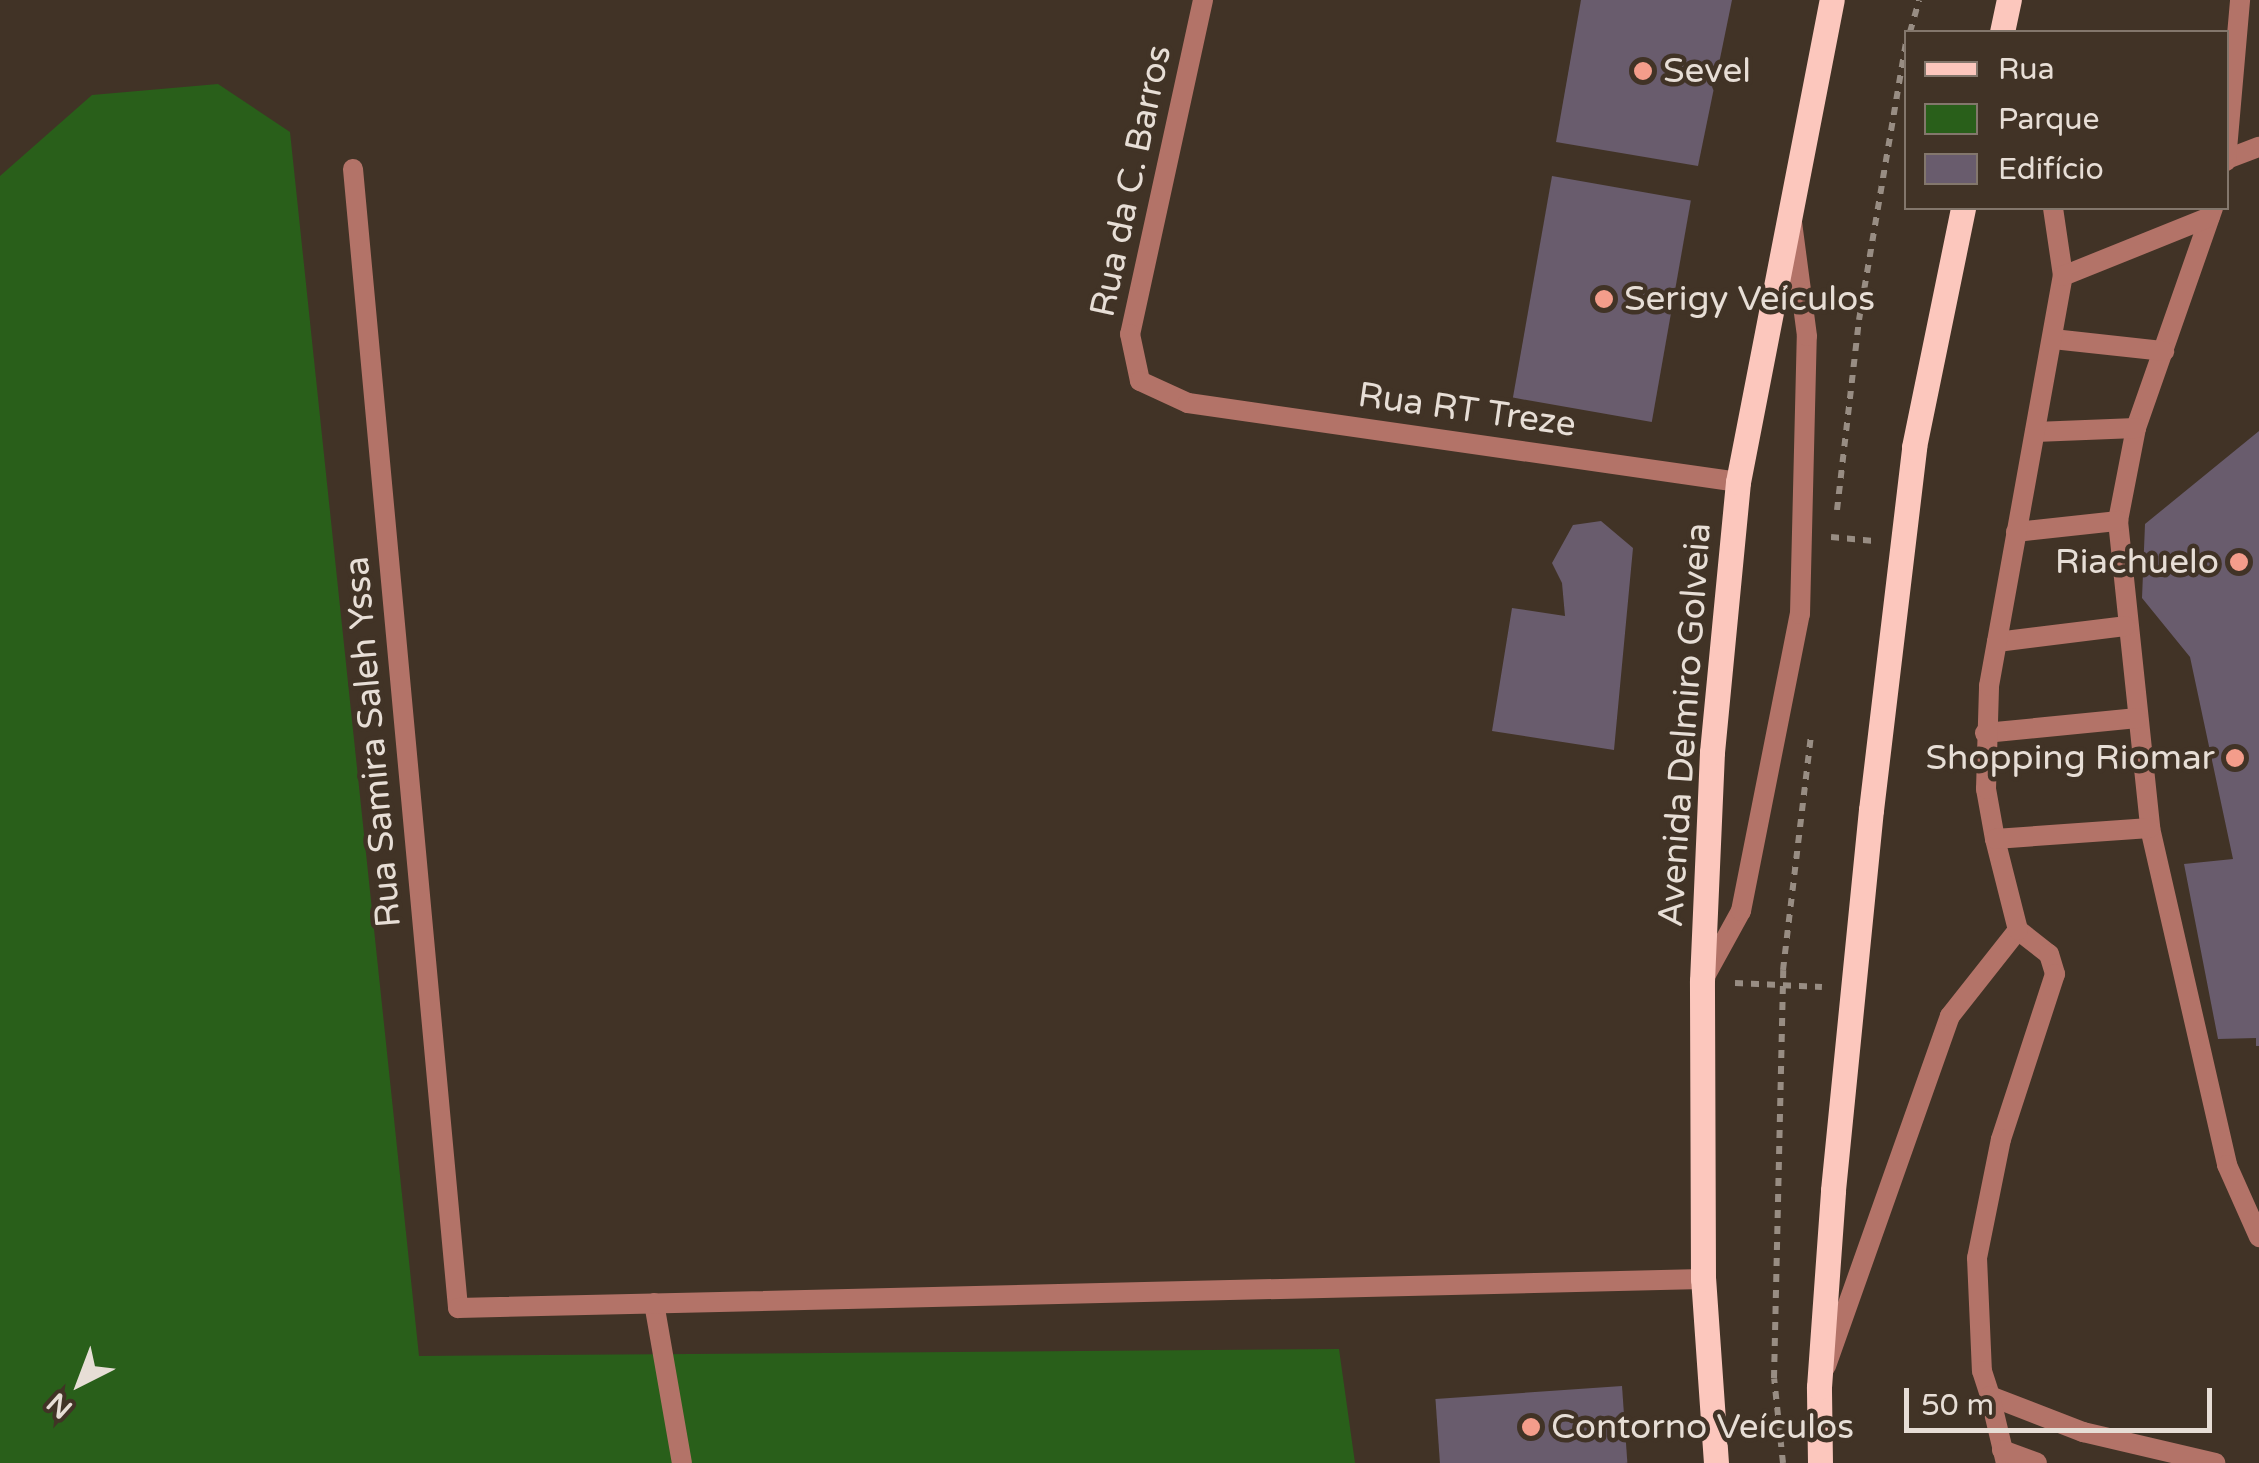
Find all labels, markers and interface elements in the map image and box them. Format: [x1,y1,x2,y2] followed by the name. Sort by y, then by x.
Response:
[1904,30,2229,210] legend
[1082,41,1180,321] street label: Rua da C. Barros
[1663,50,1751,92] place label: Sevel
[1998,51,2055,88] text: Rua
[1632,60,1654,82] marker: Sevel
[1998,101,2099,138] text: Parque
[1998,151,2104,188] text: Edifício
[1624,278,1875,320] place label: Serigy Veículos
[1593,288,1615,310] marker: Serigy Veículos
[1355,374,1579,446] street label: Rua RT Treze
[1650,521,1720,929] street label: Avenida Delmiro Golveia
[2055,541,2219,583] place label: Riachuelo
[2228,551,2250,573] marker: Riachuelo
[336,555,410,929] street label: Rua Samira Saleh Yssa
[1926,737,2215,779] place label: Shopping Riomar
[2224,747,2246,769] marker: Shopping Riomar
[30,1333,130,1433] north arrow
[1909,1368,2216,1430] scale bar
[40,1385,80,1425] text: N
[1921,1387,1994,1424] text: 50 m
[1551,1406,1854,1448] place label: Contorno Veículos
[1520,1416,1542,1438] marker: Contorno Veículos

